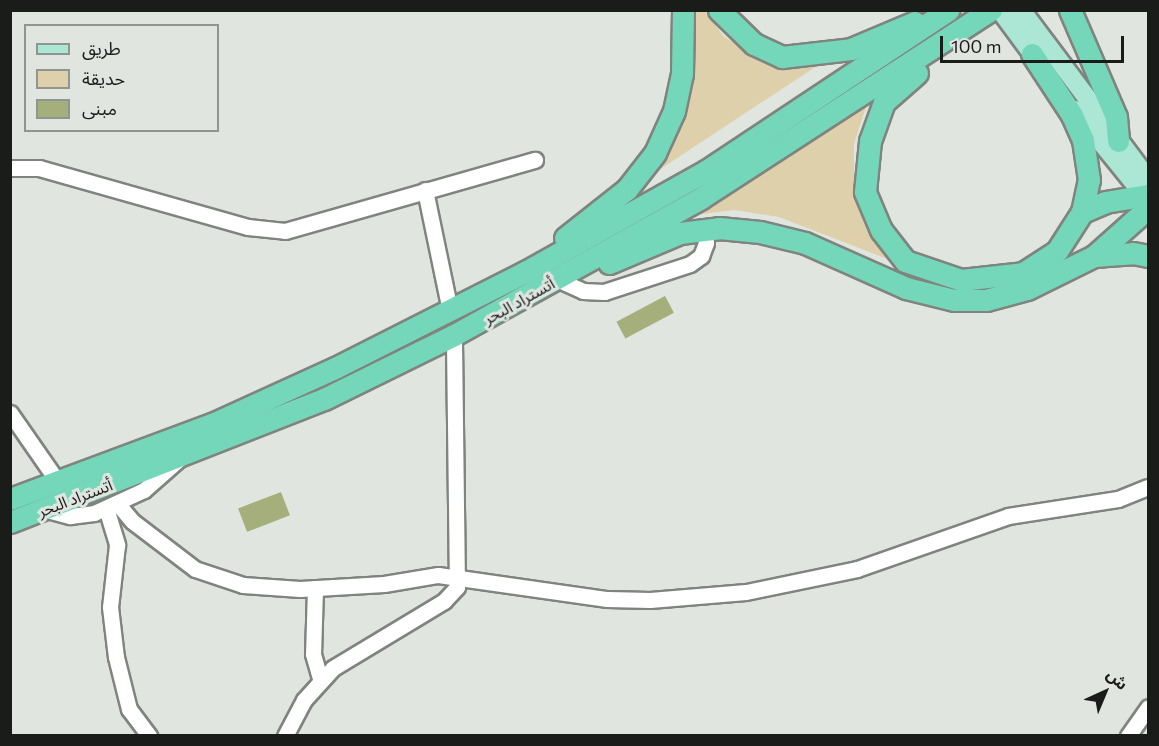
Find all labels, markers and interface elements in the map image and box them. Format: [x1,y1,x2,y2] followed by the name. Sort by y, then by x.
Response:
[24,24,219,132] legend
[943,24,1128,62] scale bar
[951,35,1001,57] text: 100 m
[82,37,121,59] text: طريق
[82,67,125,89] text: حديقة
[82,97,117,119] text: مبنى
[480,274,558,328] street label: أتستراد البحر
[35,475,115,521] street label: أتستراد البحر
[1075,662,1135,722] north arrow
[1103,664,1132,693] text: ش

